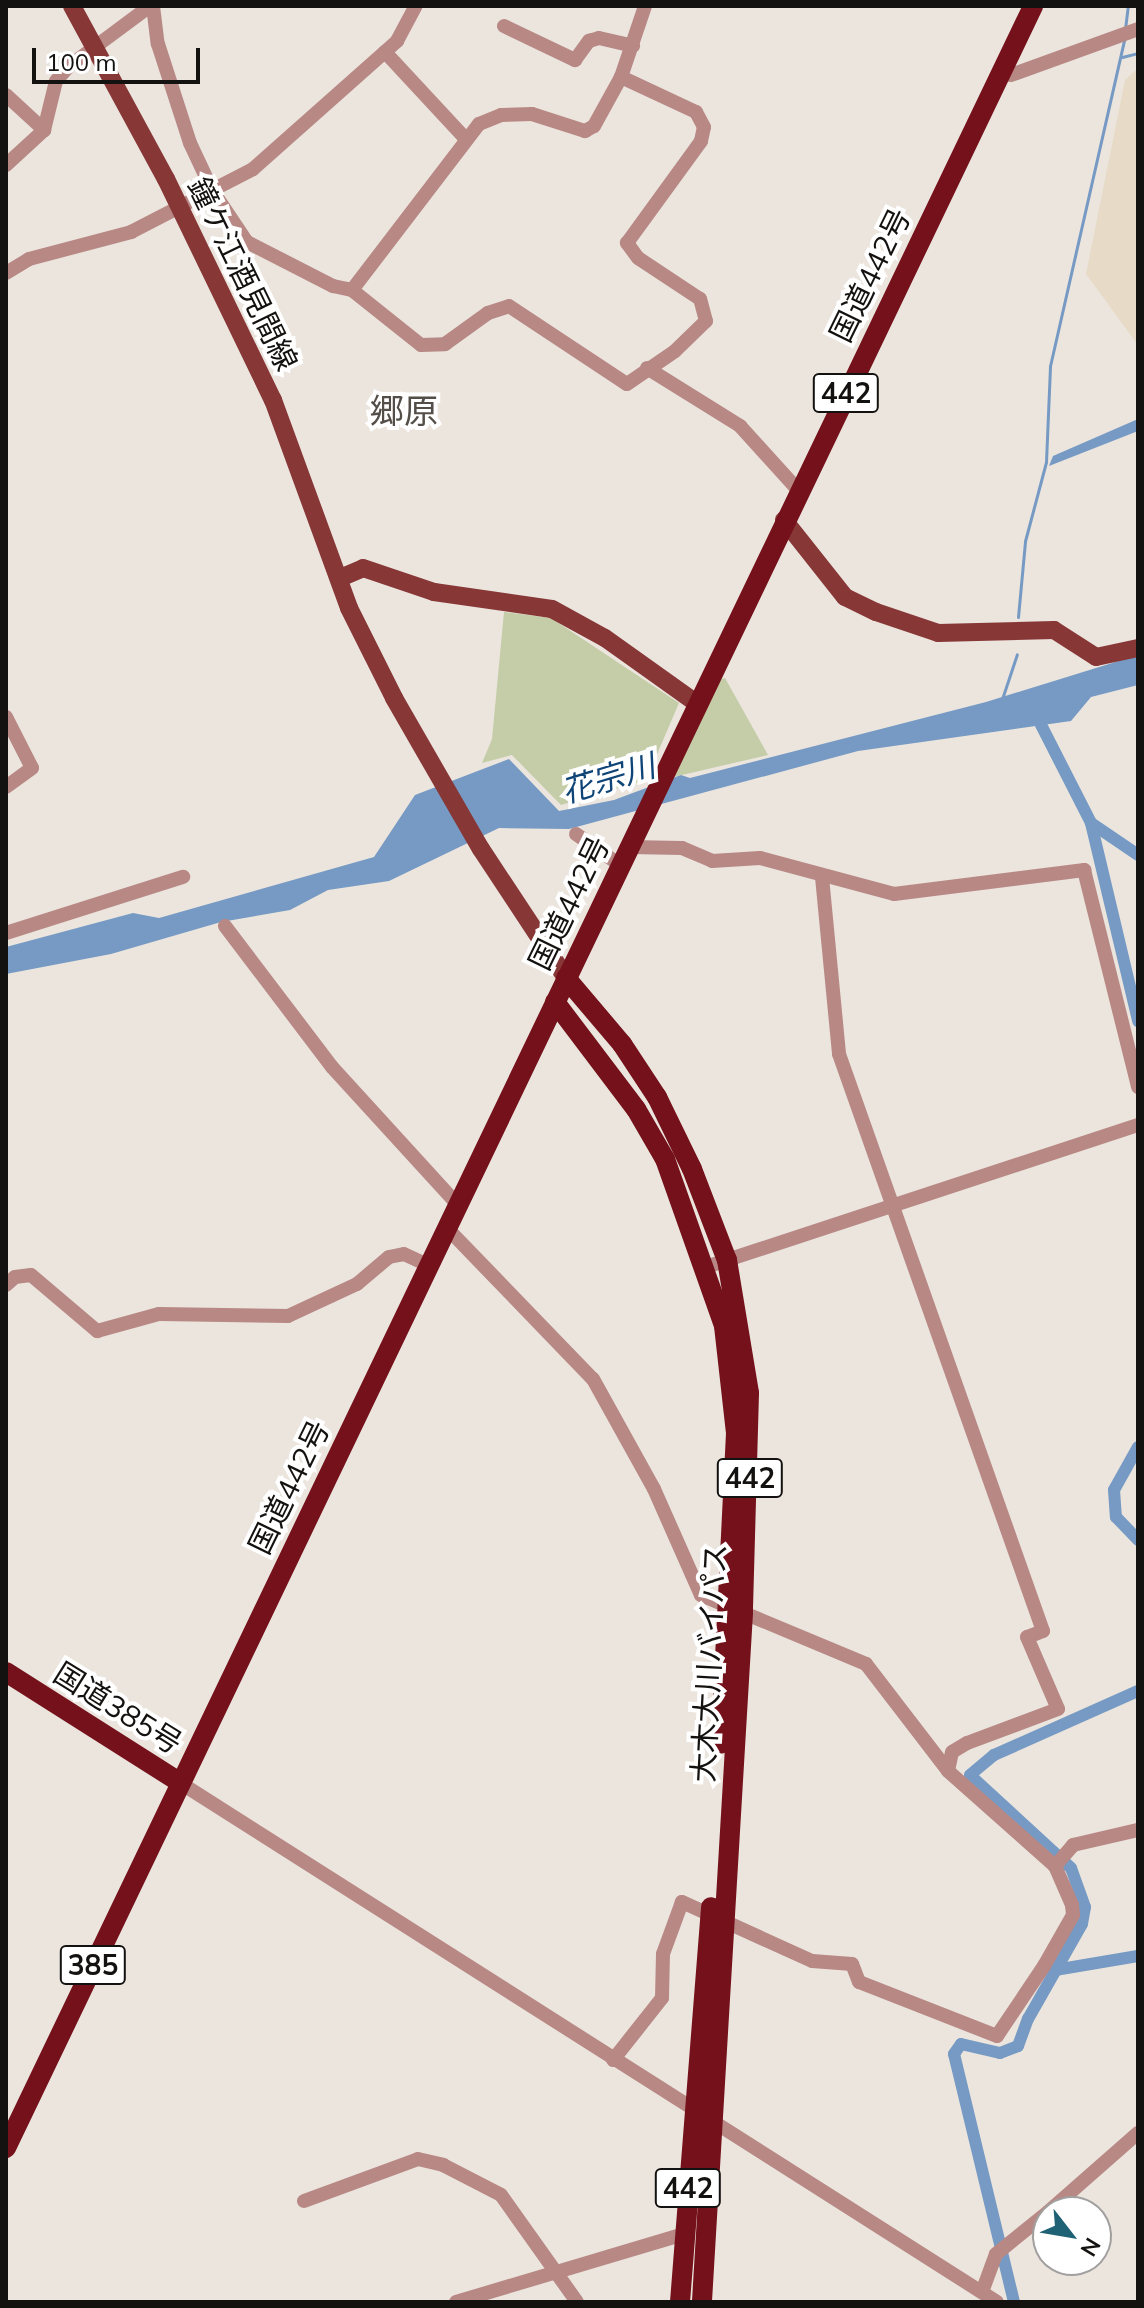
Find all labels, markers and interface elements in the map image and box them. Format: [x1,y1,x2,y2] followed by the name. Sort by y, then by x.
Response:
[36,32,204,82] scale bar
[46,47,117,77] text: 100 m
[181,172,305,376] street label: 鐘ケ江酒見間線
[822,202,918,348] street label: 国道442号
[812,369,880,417] road number: 442
[370,391,438,431] district label: 郷原
[556,746,660,810] water label: 花宗川
[521,830,617,976] street label: 国道442号
[241,1414,337,1560] street label: 国道442号
[716,1454,784,1502] road number: 442
[685,1542,733,1784] street label: 大木大川バイパス
[47,1655,189,1761] street label: 国道385号
[59,1941,127,1989] road number: 385
[654,2164,722,2212] road number: 442
[1032,2196,1112,2276] north arrow
[1075,2233,1107,2262] text: N

